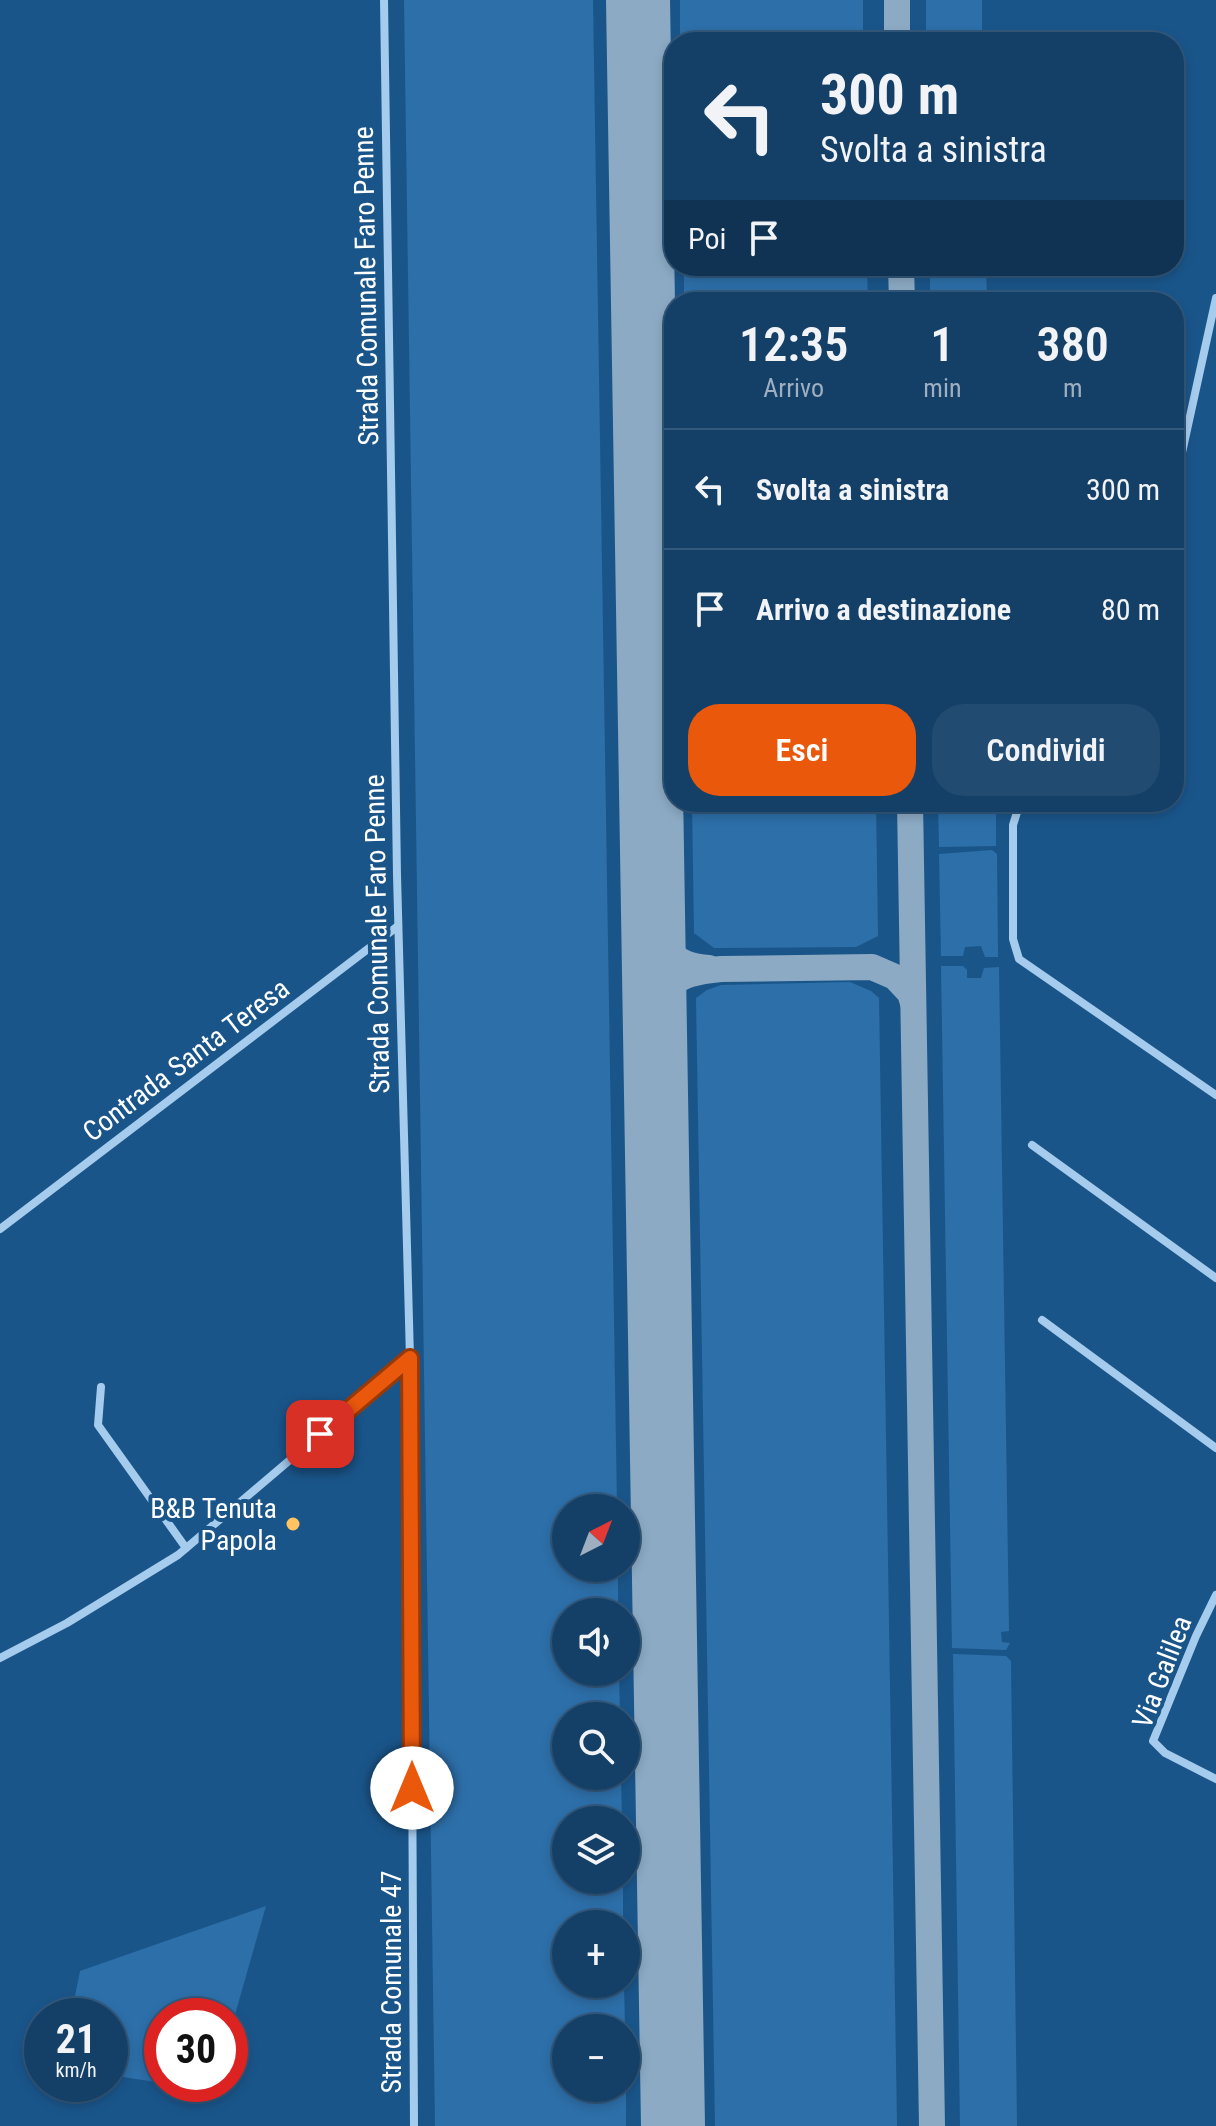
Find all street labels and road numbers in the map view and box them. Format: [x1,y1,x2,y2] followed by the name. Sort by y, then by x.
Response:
[347,126,385,446] street label: Strada Comunale Faro Penne
[358,774,396,1094] street label: Strada Comunale Faro Penne
[76,972,296,1148] street label: Contrada Santa Teresa
[1125,1611,1199,1733] street label: Via Galilea
[375,1870,408,2094] street label: Strada Comunale 47

